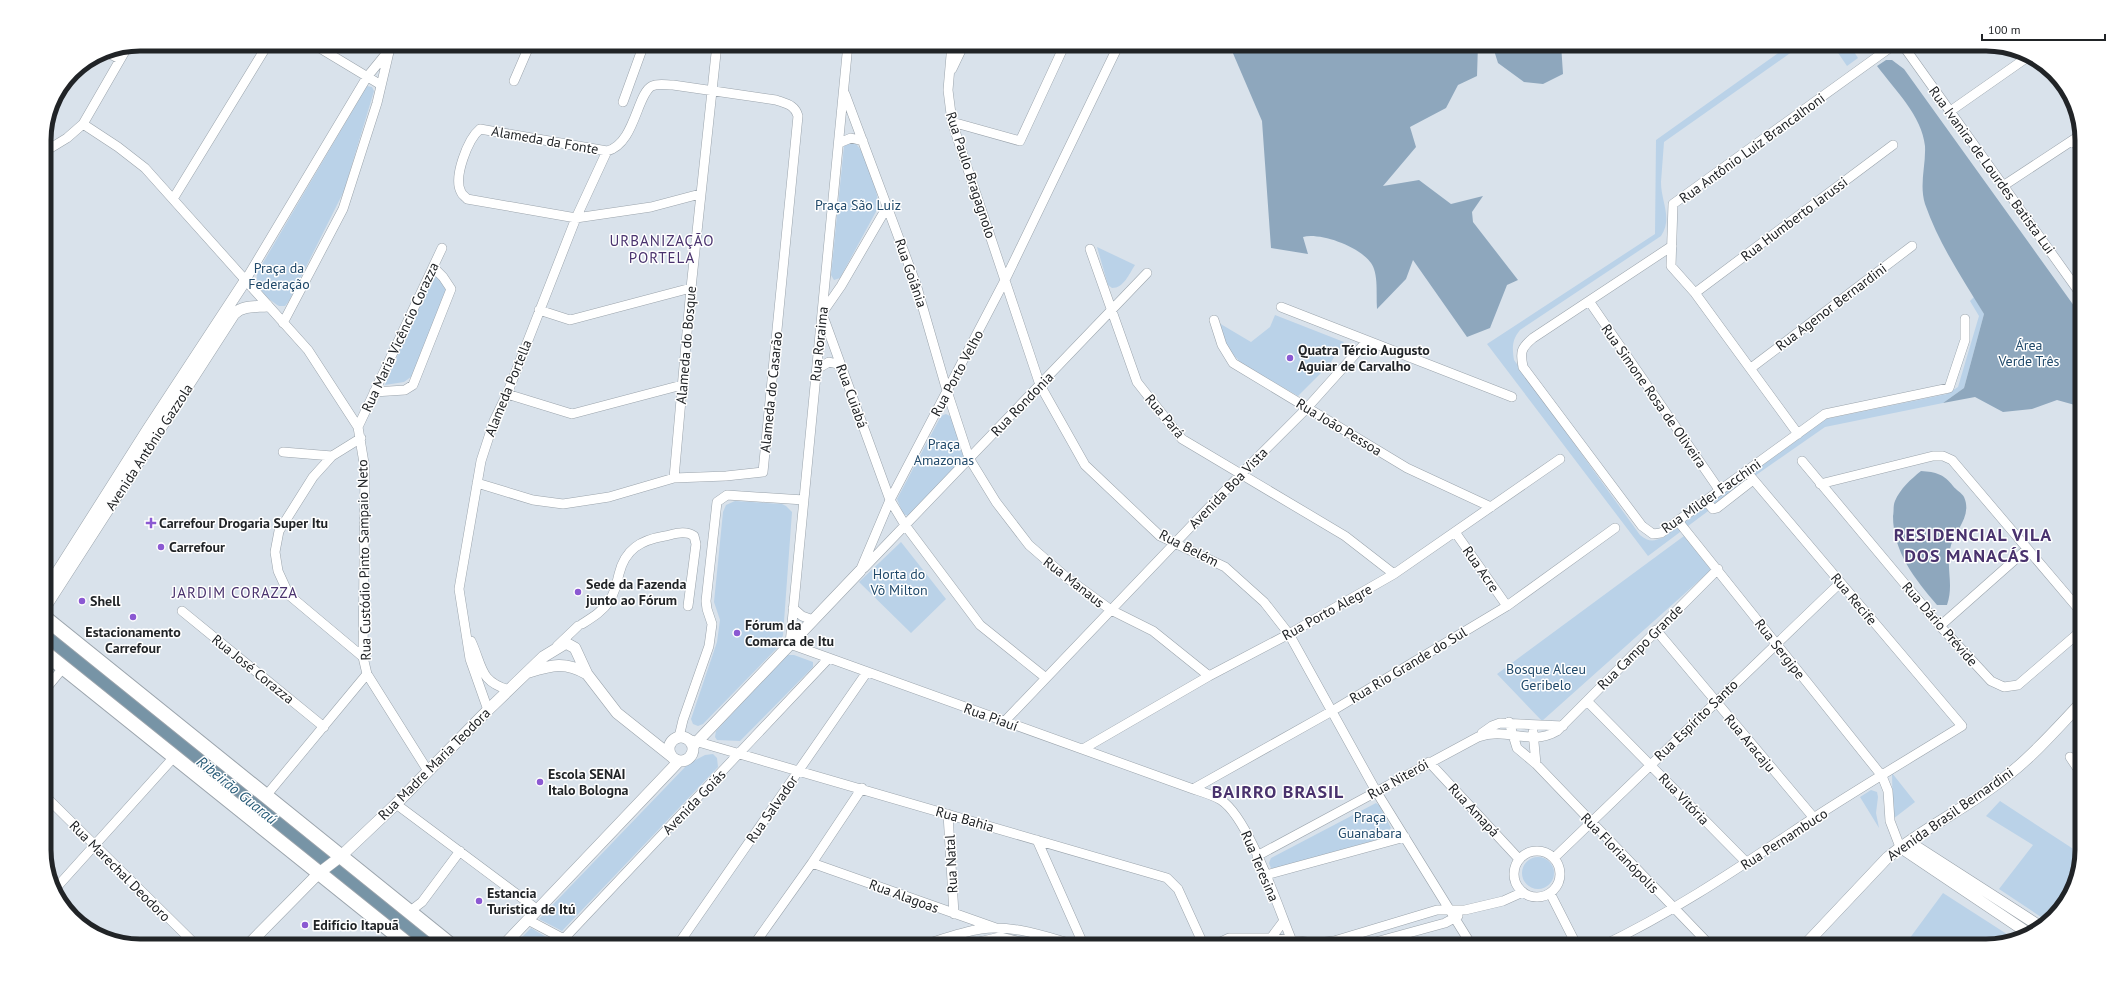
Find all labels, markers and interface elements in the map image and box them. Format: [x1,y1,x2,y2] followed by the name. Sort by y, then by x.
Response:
[1982,16,2105,42] scale bar
[1988,22,2021,37] text: 100 m
[1925,83,2059,257] street label: Rua Ivanira de Lourdes Batista Lui
[1676,89,1828,207] street label: Rua Antônio Luiz Brancalhoni
[942,109,1000,241] street label: Rua Paulo Bragagnolo
[490,122,600,158] street label: Alameda da Fonte
[1737,173,1851,265] street label: Rua Humberto Iarussi
[815,196,901,214] park label: Praça São Luiz
[610,231,714,267] district label: URBANIZAÇÃO PORTELA
[891,236,931,310] street label: Rua Goiânia
[248,259,310,293] park label: Praça da Federação
[357,259,443,415] street label: Rua Maria Vicêncio Corazza
[1772,259,1890,355] street label: Rua Agenor Bernardini
[672,285,700,405] street label: Alameda do Bosque
[806,306,832,382] street label: Rua Roraima
[1597,321,1711,472] street label: Rua Simone Rosa de Oliveira
[927,327,987,419] street label: Rua Porto Velho
[756,331,786,453] street label: Alameda do Casarão
[1997,336,2060,370] park label: Área Verde Três
[480,337,536,439] street label: Alameda Portella
[1298,341,1430,375] place label: Quatra Tércio Augusto Aguiar de Carvalho
[1285,353,1295,363] marker: Quatra Tércio Augusto Aguiar de Carvalho
[832,361,872,431] street label: Rua Cuiabá
[987,368,1057,440] street label: Rua Rondonia
[101,380,197,514] street label: Avenida Antônio Gazzola
[1141,390,1189,442] street label: Rua Pará
[1293,394,1385,460] street label: Rua João Pessoa
[914,435,974,469] park label: Praça Amazonas
[1185,443,1271,532] street label: Avenida Boa Vista
[1658,455,1764,537] street label: Rua Milder Facchini
[353,459,375,661] street label: Rua Custódio Pinto Sampaio Neto
[159,514,328,532] place label: Carrefour Drogaria Super Itu
[146,518,156,528] marker: Carrefour Drogaria Super Itu
[1894,523,2052,567] district label: RESIDENCIAL VILA DOS MANACÁS I
[1156,525,1222,571] street label: Rua Belém
[169,538,225,556] place label: Carrefour
[156,542,166,552] marker: Carrefour
[1459,542,1503,596] street label: Rua Acre
[1040,553,1108,611] street label: Rua Manaus
[869,565,928,599] park label: Horta do Võ Milton
[1827,569,1881,629] street label: Rua Recife
[585,575,686,609] place label: Sede da Fazenda junto ao Fórum
[1898,578,1982,670] street label: Rua Dário Prévide
[1279,580,1375,644] street label: Rua Porto Alegre
[171,583,298,602] district label: JARDIM CORAZZA
[573,587,583,597] marker: Sede da Fazenda junto ao Fórum
[90,592,121,610] place label: Shell
[77,596,87,606] marker: Shell
[1593,600,1687,694] street label: Rua Campo Grande
[128,612,138,622] marker: Estacionamento Carrefour
[1751,615,1809,683] street label: Rua Sergipe
[745,616,834,650] place label: Fórum da Comarca de Itu
[85,623,181,657] place label: Estacionamento Carrefour
[1346,623,1470,707] street label: Rua Rio Grande do Sul
[732,628,742,638] marker: Fórum da Comarca de Itu
[208,630,298,708] street label: Rua José Corazza
[1506,660,1586,694] park label: Bosque Alceu Geribelo
[1650,675,1742,765] street label: Rua Espírito Santo
[961,699,1021,735] street label: Rua Piauí
[374,704,494,824] street label: Rua Madre Maria Teodora
[1720,710,1780,776] street label: Rua Aracaju
[193,752,281,828] water label: Ribeirão Guaraú
[1364,755,1432,803] street label: Rua Niterói
[1883,763,2017,865] street label: Avenida Brasil Bernardini
[548,765,629,799] place label: Escola SENAI Italo Bologna
[658,766,730,838] street label: Avenida Goiás
[1655,769,1713,829] street label: Rua Vitória
[742,772,802,846] street label: Rua Salvador
[535,777,545,787] marker: Escola SENAI Italo Bologna
[1445,779,1503,841] street label: Rua Amapá
[1212,780,1344,803] district label: BAIRRO BRASIL
[934,802,996,836] street label: Rua Bahia
[1737,804,1831,874] street label: Rua Pernambuco
[1338,808,1402,842] park label: Praça Guanabara
[1577,809,1663,897] street label: Rua Florianópolis
[66,817,174,925] street label: Rua Marechal Deodoro
[1237,828,1283,904] street label: Rua Teresina
[940,834,962,894] street label: Rua Natal
[867,875,941,917] street label: Rua Alagoas
[487,884,575,918] place label: Estancia Turistica de Itú
[474,896,484,906] marker: Estancia Turistica de Itú
[313,916,399,934] place label: Edifício Itapuã
[300,920,310,930] marker: Edifício Itapuã

